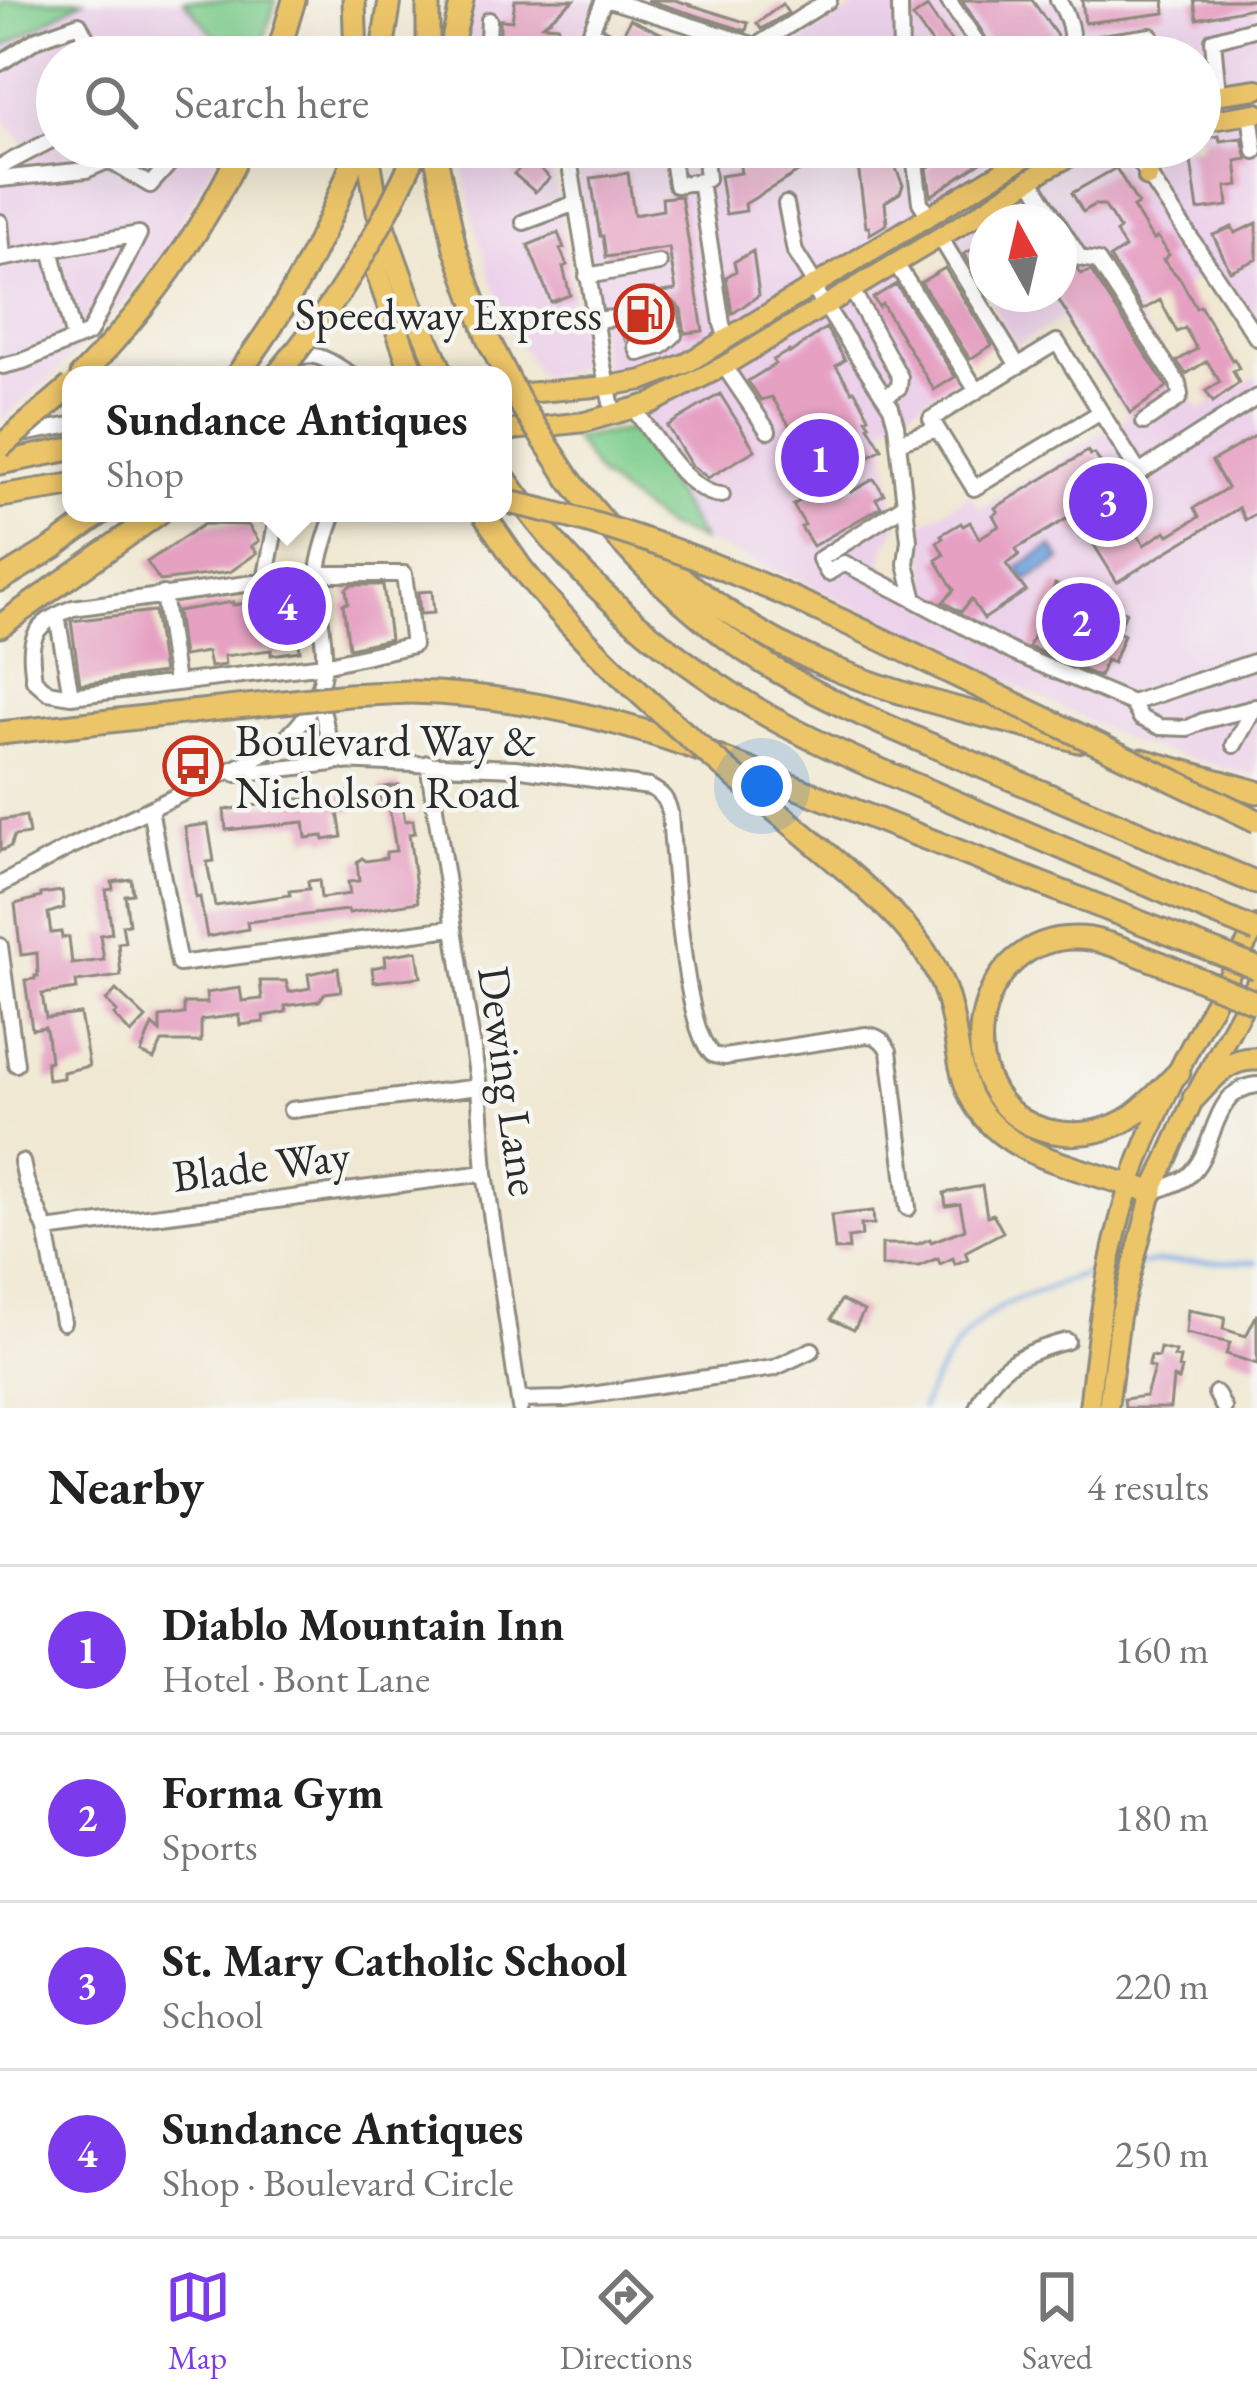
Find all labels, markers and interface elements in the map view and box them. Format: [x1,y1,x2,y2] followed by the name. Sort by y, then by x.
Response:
[36,36,1221,168] search box
[78,69,144,135] icon: search
[174,73,369,131] text: Search here
[969,204,1077,312] north arrow
[613,283,675,345] fuel station icon: Speedway Express
[295,285,602,343] place label: Speedway Express
[62,366,512,522] popup
[106,390,468,448] text: Sundance Antiques
[781,413,859,503] pin: 1
[106,448,184,499] text: Shop
[1069,457,1147,547] pin: 3
[248,561,326,651] pin: 4
[1042,577,1120,667] pin: 2
[235,711,537,821] place label: Boulevard Way & Nicholson Road
[162,735,224,797] bus stop icon: Boulevard Way & Nicholson Road
[732,756,792,816] your location
[465,962,555,1200] street label: Dewing Lane
[169,1125,353,1205] street label: Blade Way
[48,1453,204,1519] text: Nearby
[1087,1461,1209,1512] text: 4 results
[162,1595,564,1653] text: Diablo Mountain Inn
[77,1624,97,1675] text: 1
[1115,1624,1209,1675] text: 160 m
[162,1653,430,1704] text: Hotel · Bont Lane
[162,1763,384,1821] text: Forma Gym
[77,1792,97,1843] text: 2
[1115,1792,1209,1843] text: 180 m
[162,1821,258,1872] text: Sports
[162,1931,628,1989] text: St. Mary Catholic School
[77,1960,97,2011] text: 3
[1115,1960,1209,2011] text: 220 m
[162,1989,263,2040] text: School
[162,2099,524,2157] text: Sundance Antiques
[77,2128,97,2179] text: 4
[1115,2128,1209,2179] text: 250 m
[162,2157,514,2208] text: Shop · Boulevard Circle
[165,2264,231,2379] tab: Map
[560,2264,693,2379] tab: Directions
[1022,2264,1092,2379] tab: Saved

